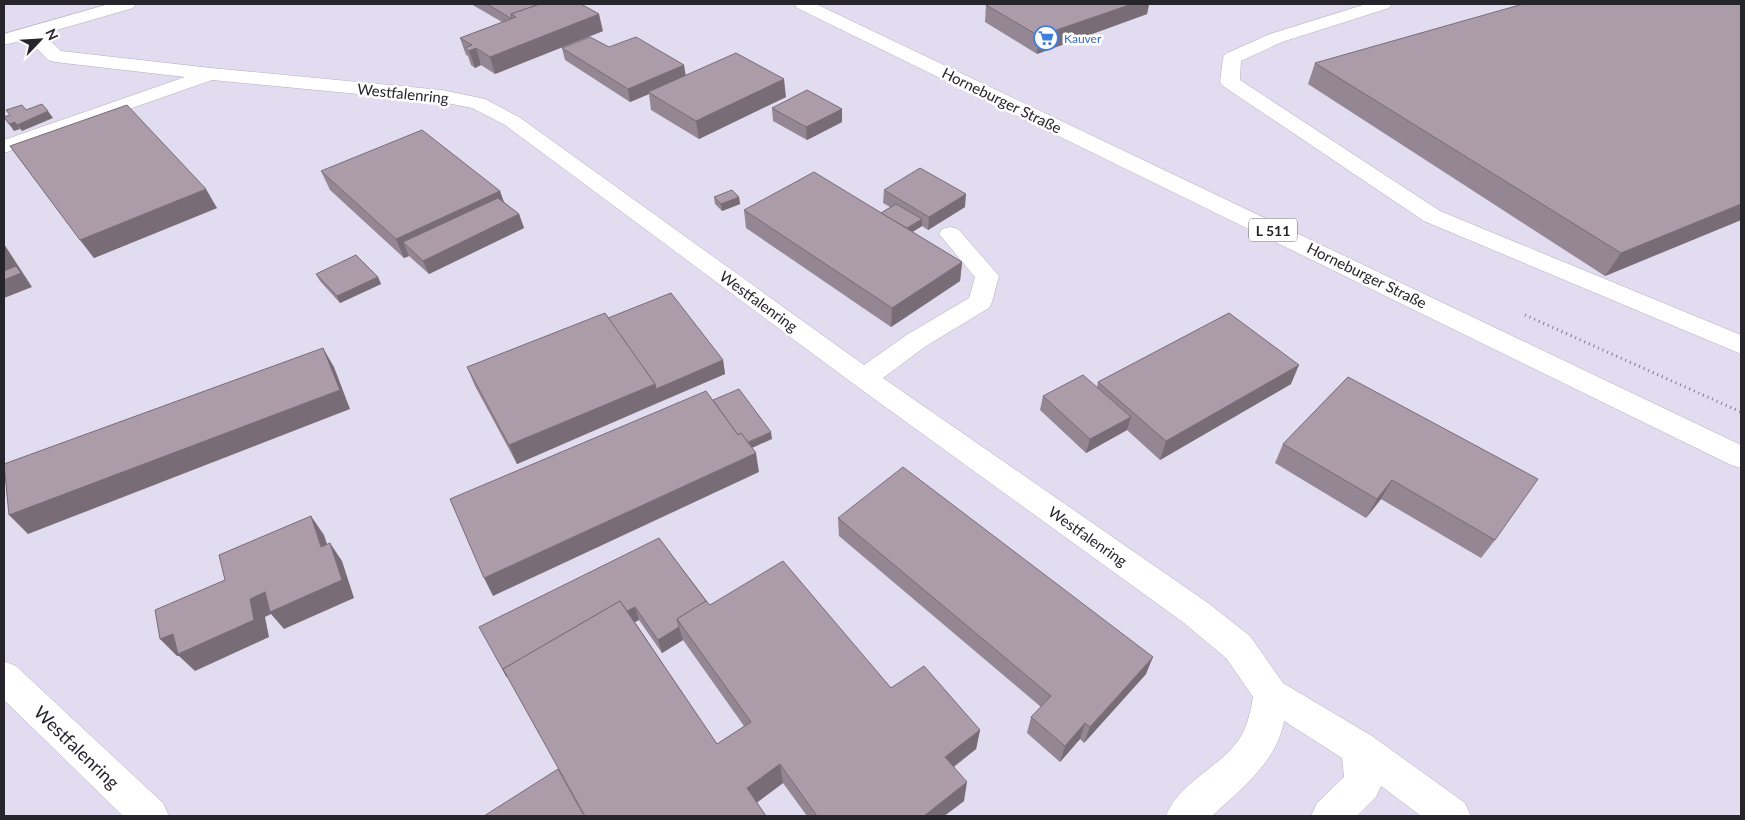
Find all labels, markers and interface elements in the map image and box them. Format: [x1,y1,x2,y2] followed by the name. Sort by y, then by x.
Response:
[15,15,65,65] north arrow
[1033,25,1059,51] supermarket icon: Kauver
[42,26,62,43] text: N
[1064,31,1102,46] place label: Kauver
[939,63,1065,137] street label: Horneburger Straße
[356,79,450,107] street label: Westfalenring
[1249,218,1297,242] road number: L 511
[1304,238,1430,312] street label: Horneburger Straße
[717,267,802,335] street label: Westfalenring
[1045,502,1131,570] street label: Westfalenring
[30,701,124,793] street label: Westfalenring

